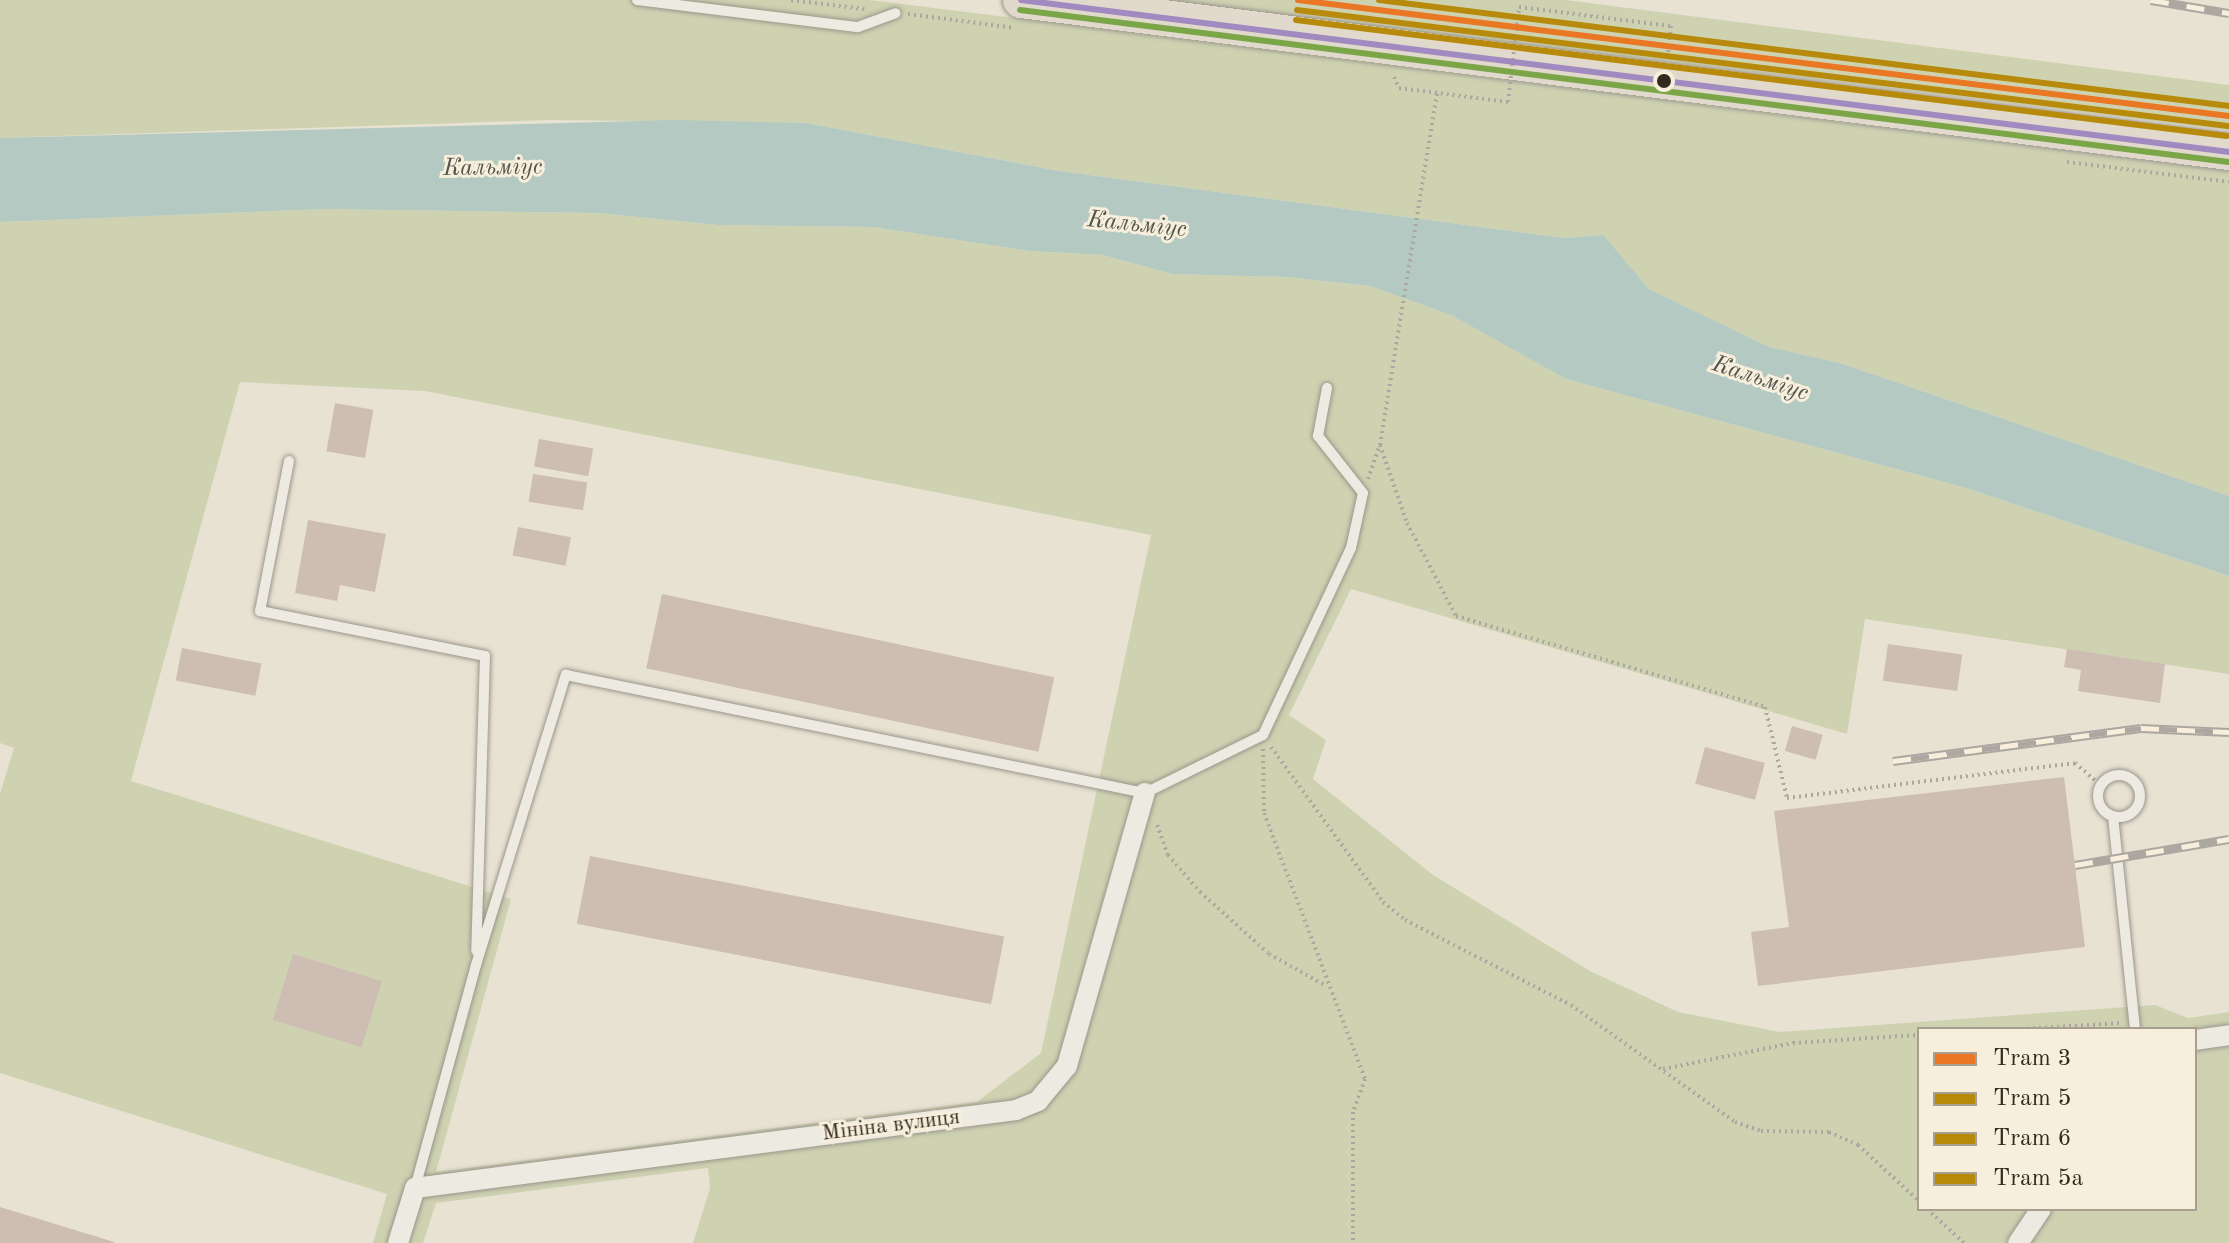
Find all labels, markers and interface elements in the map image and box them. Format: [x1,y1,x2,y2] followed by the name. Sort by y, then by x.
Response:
[1656,73,1672,89] unlabelled marker
[443,154,543,184] water label: Кальміус
[1086,206,1188,246] water label: Кальміус
[1708,351,1812,409] water label: Кальміус
[1917,1027,2197,1211] legend
[1993,1047,2072,1071] text: Tram 3
[1993,1087,2072,1111] text: Tram 5
[820,1104,962,1148] street label: Мініна вулиця
[1993,1127,2072,1151] text: Tram 6
[1993,1167,2083,1191] text: Tram 5а

